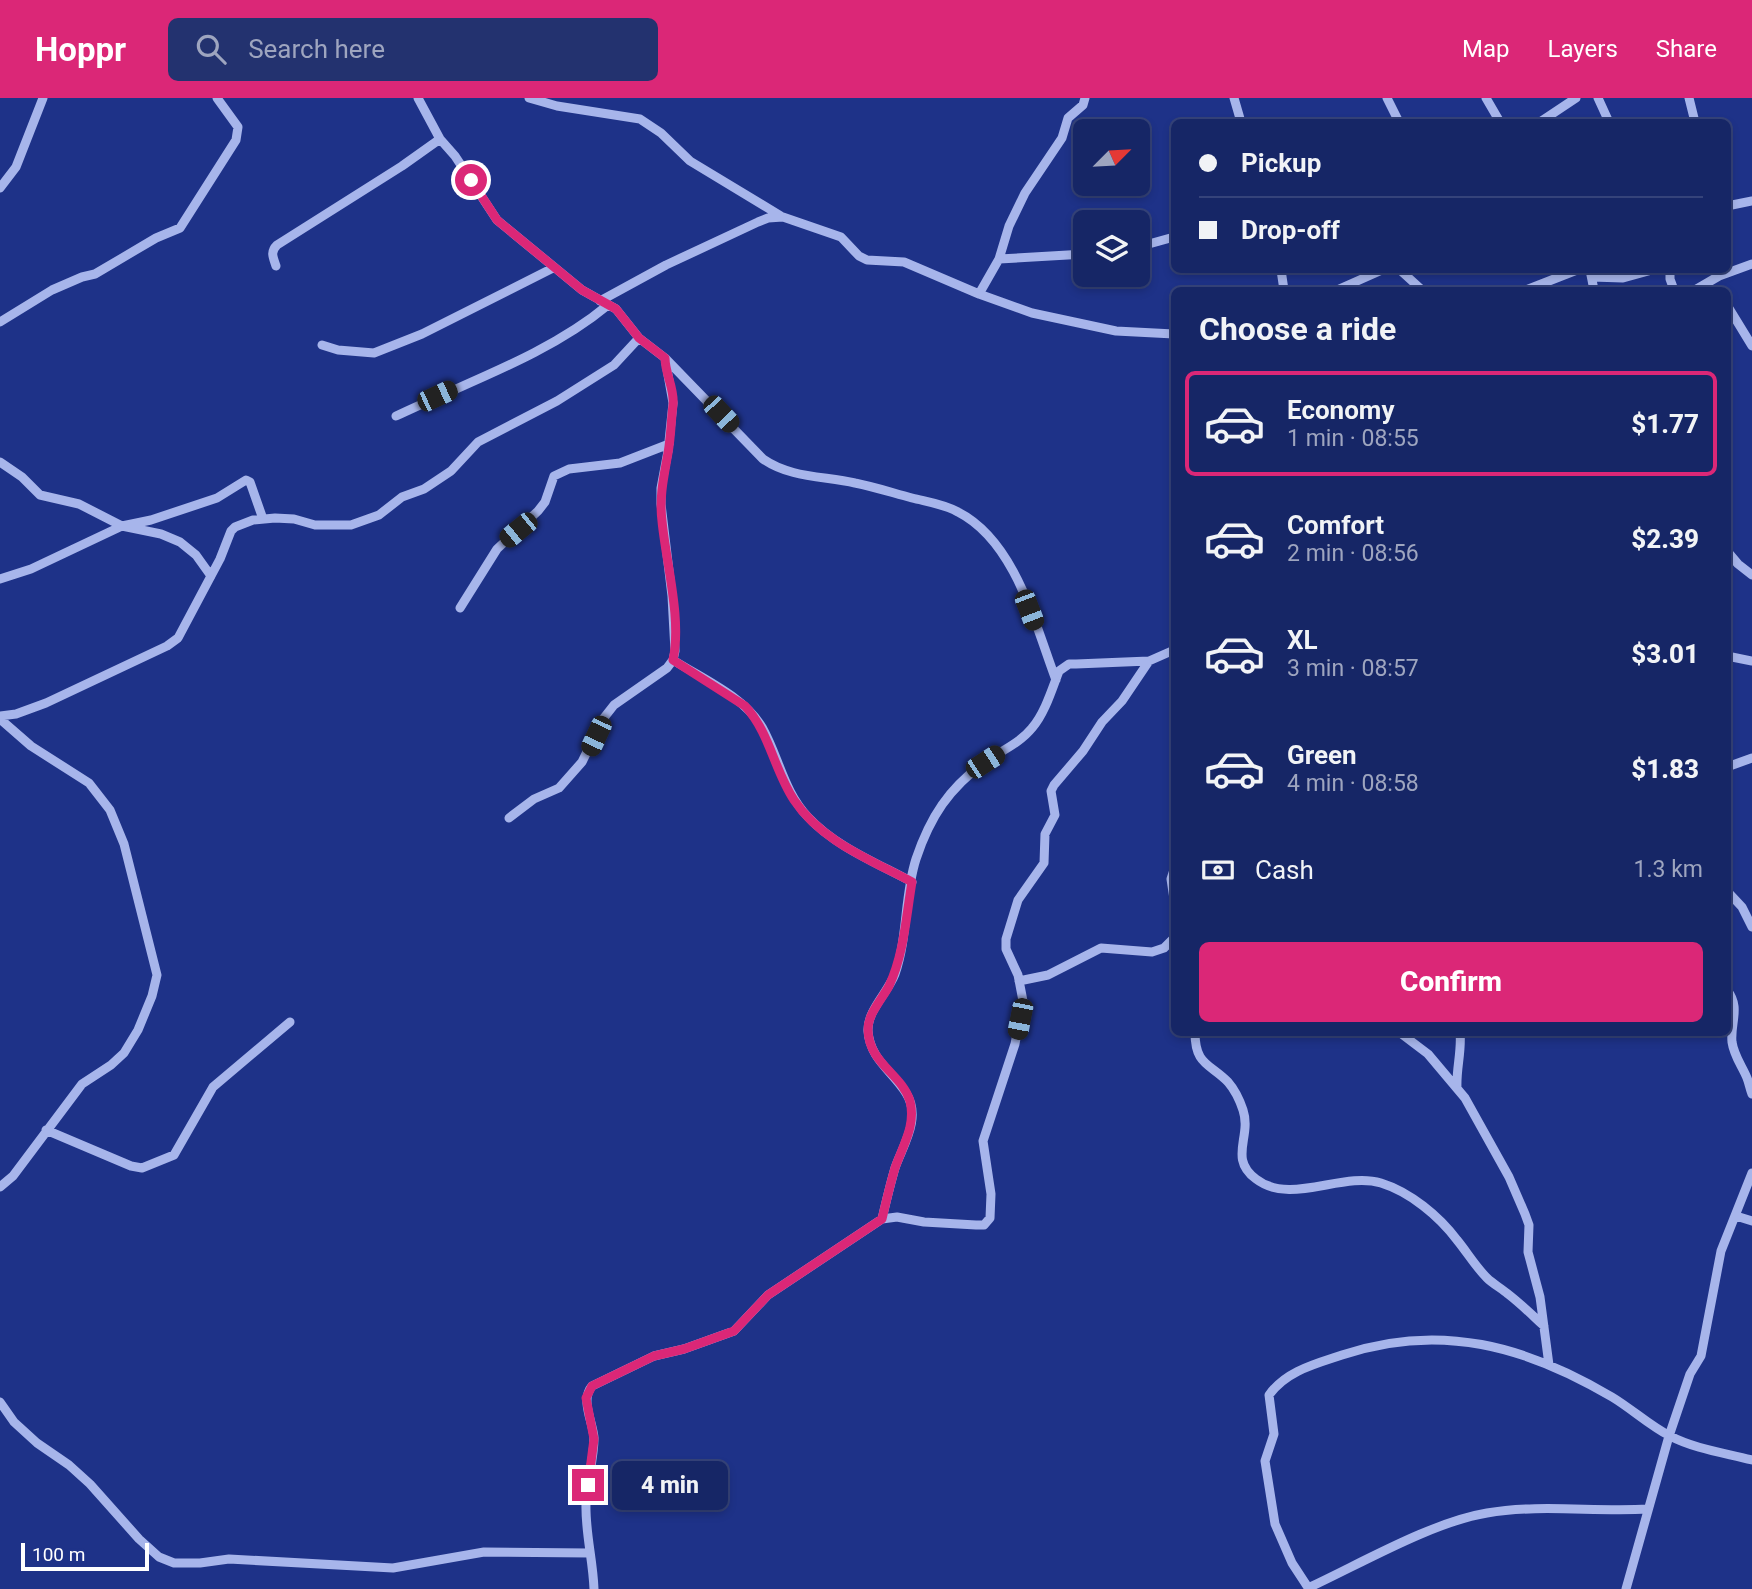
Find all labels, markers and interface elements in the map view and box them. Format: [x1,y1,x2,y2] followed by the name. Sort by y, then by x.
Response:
[168,18,658,81] search box
[35,30,126,69] text: Hoppr
[192,30,230,68] icon: search
[248,34,385,64] text: Search here
[1462,35,1510,63] text: Map
[1548,35,1618,63] text: Layers
[1656,35,1717,63] text: Share
[1073,119,1150,196] north arrow
[1073,119,1150,287] map controls
[1241,148,1321,178] text: Pickup
[455,164,487,196] route start
[1073,210,1150,287] button: layers
[1241,215,1340,245] text: Drop-off
[1199,310,1396,348] text: Choose a ride
[414,378,461,414] car
[699,391,744,437] car
[1203,392,1266,455] icon: car
[1287,395,1394,425] text: Economy
[1631,409,1699,439] text: $1.77
[1287,425,1419,452] text: 1 min · 08:55
[1203,507,1266,570] icon: car
[496,509,541,551] car
[1287,510,1384,540] text: Comfort
[1631,524,1699,554] text: $2.39
[1287,540,1419,567] text: 2 min · 08:56
[1012,587,1047,633] car
[1203,622,1266,685] icon: car
[1287,625,1318,655] text: XL
[1631,639,1699,669] text: $3.01
[1287,655,1419,682] text: 3 min · 08:57
[578,713,615,759] car
[1203,737,1266,800] icon: car
[1287,740,1357,770] text: Green
[962,742,1009,782] car
[1631,754,1699,784] text: $1.83
[1287,770,1419,797] text: 4 min · 08:58
[1199,851,1237,889] icon: cash
[1255,855,1314,885] text: Cash
[1634,856,1703,883] text: 1.3 km
[1199,942,1703,1022] button: Confirm
[1006,996,1035,1042] car
[612,1460,728,1510] callout: 4 min
[572,1469,604,1501] route end
[641,1472,699,1499] text: 4 min
[21,1540,149,1572] scale bar
[32,1543,85,1566] text: 100 m

